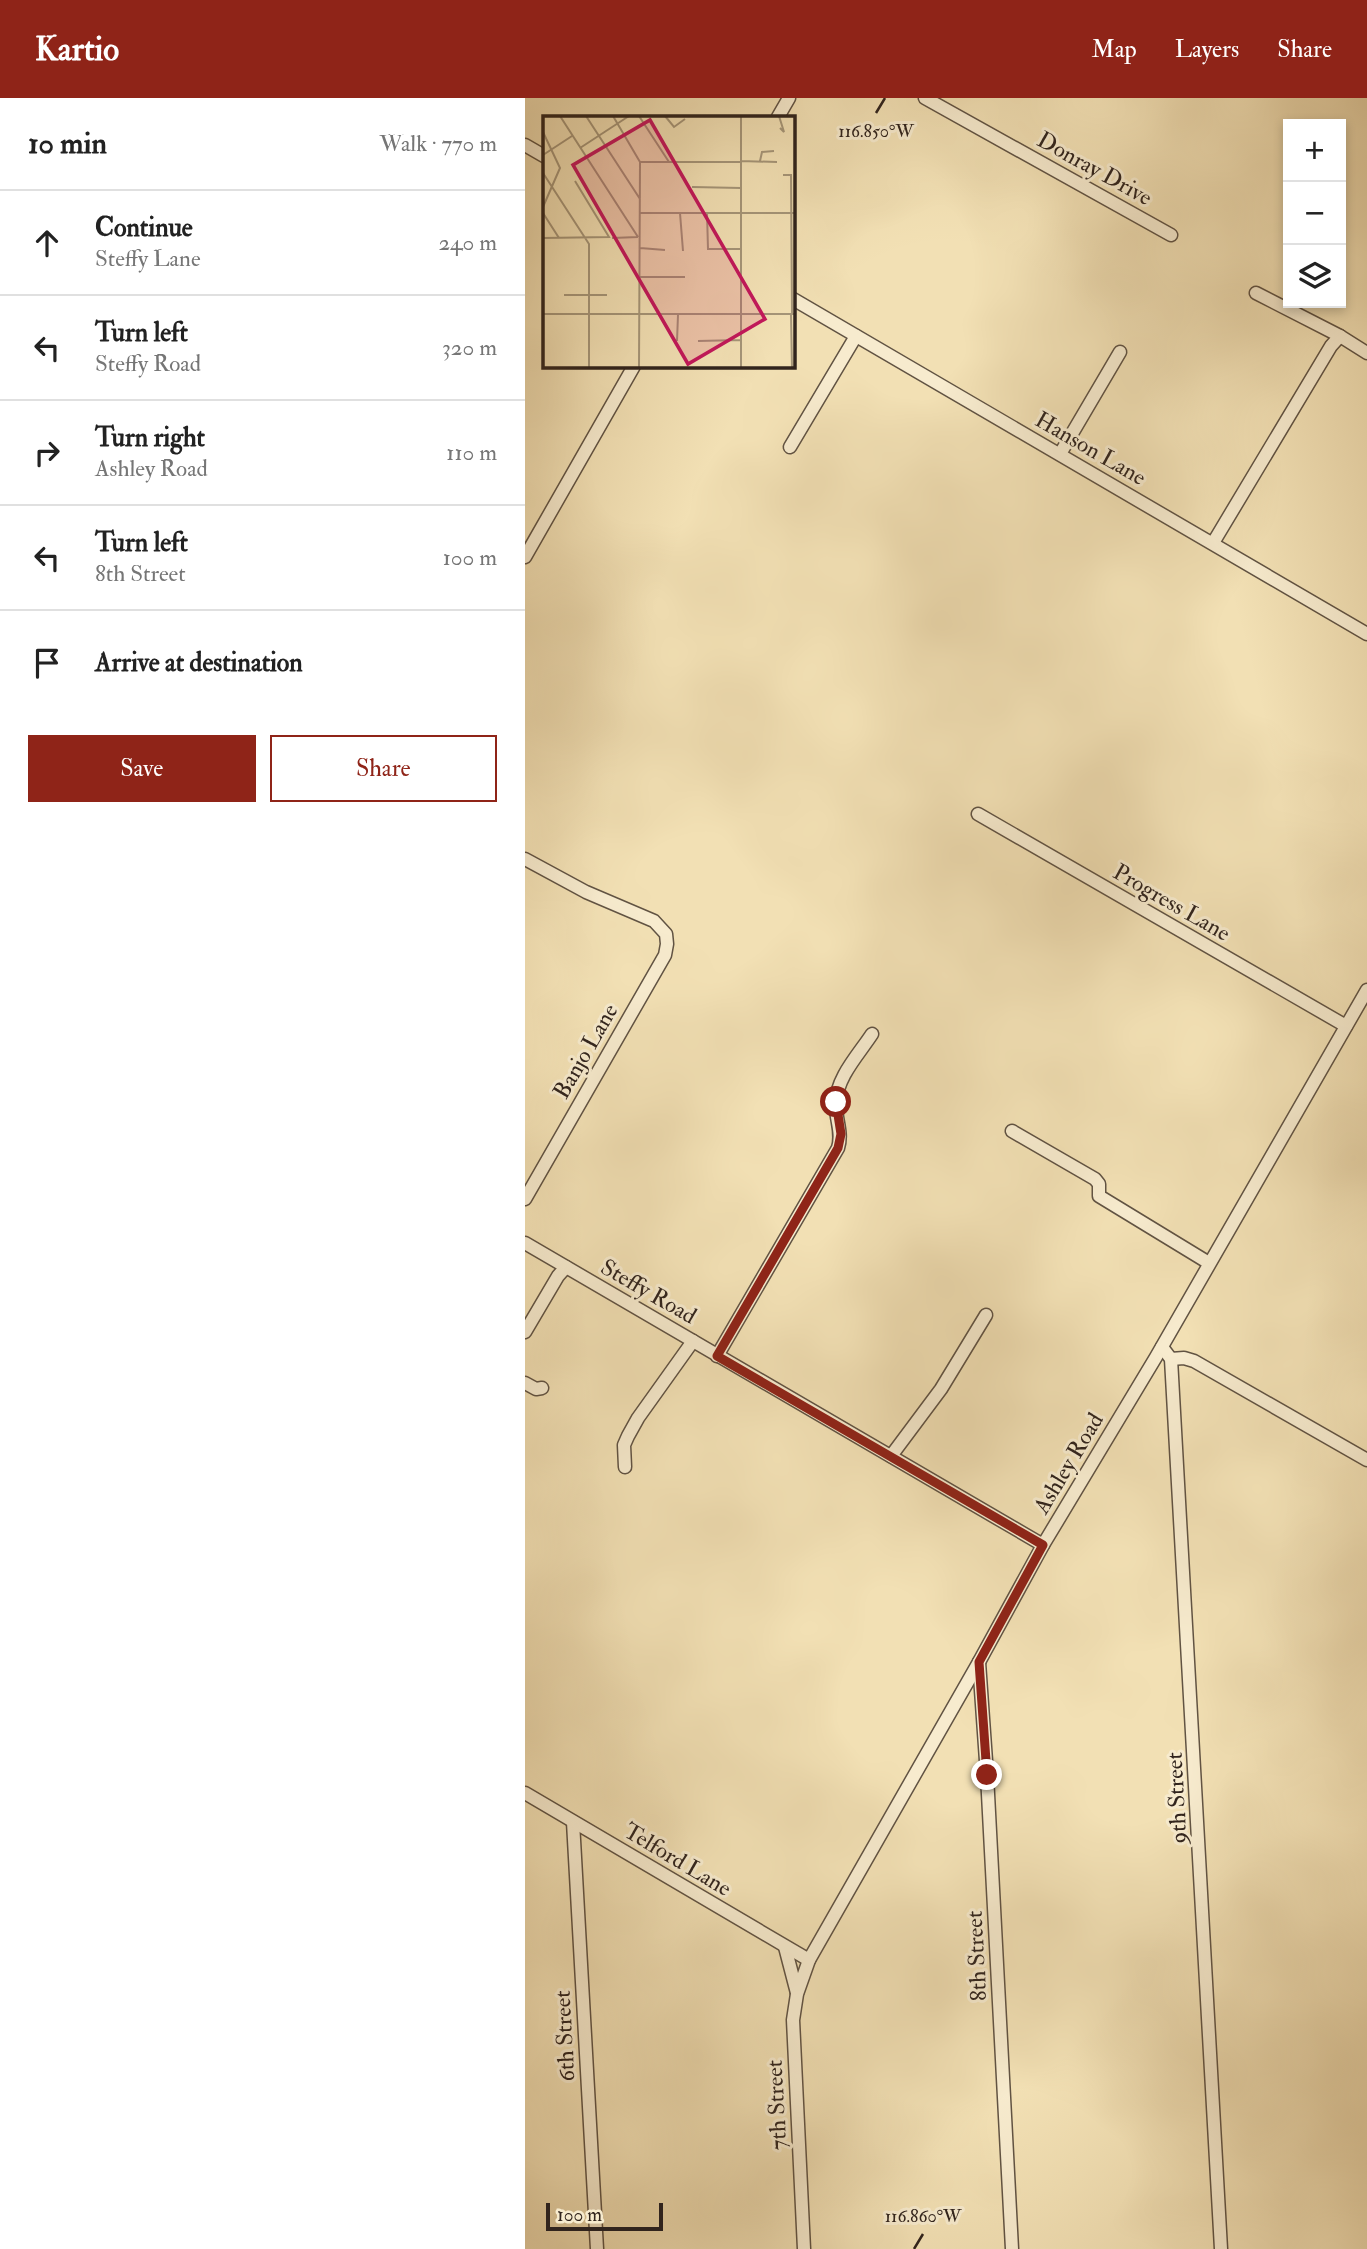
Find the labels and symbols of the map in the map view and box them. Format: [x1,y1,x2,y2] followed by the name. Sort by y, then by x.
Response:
[543,116,795,368] inset map
[838,120,914,143] text: 116.850°W
[1032,125,1158,212] street label: Donray Drive
[1030,405,1152,492] street label: Hanson Lane
[1108,857,1236,948] street label: Progress Lane
[547,998,624,1104] street label: Banjo Lane
[820,1086,851,1117] route start
[596,1252,702,1330] street label: Steffy Road
[1026,1407,1110,1520] street label: Ashley Road
[1160,1751,1193,1846] street label: 9th Street
[971,1759,1002,1790] route end
[619,1816,737,1903] street label: Telford Lane
[960,1910,993,2002] street label: 8th Street
[548,1990,581,2082] street label: 6th Street
[760,2059,793,2151] street label: 7th Street
[546,2200,663,2232] scale bar
[885,2205,962,2228] text: 116.860°W

